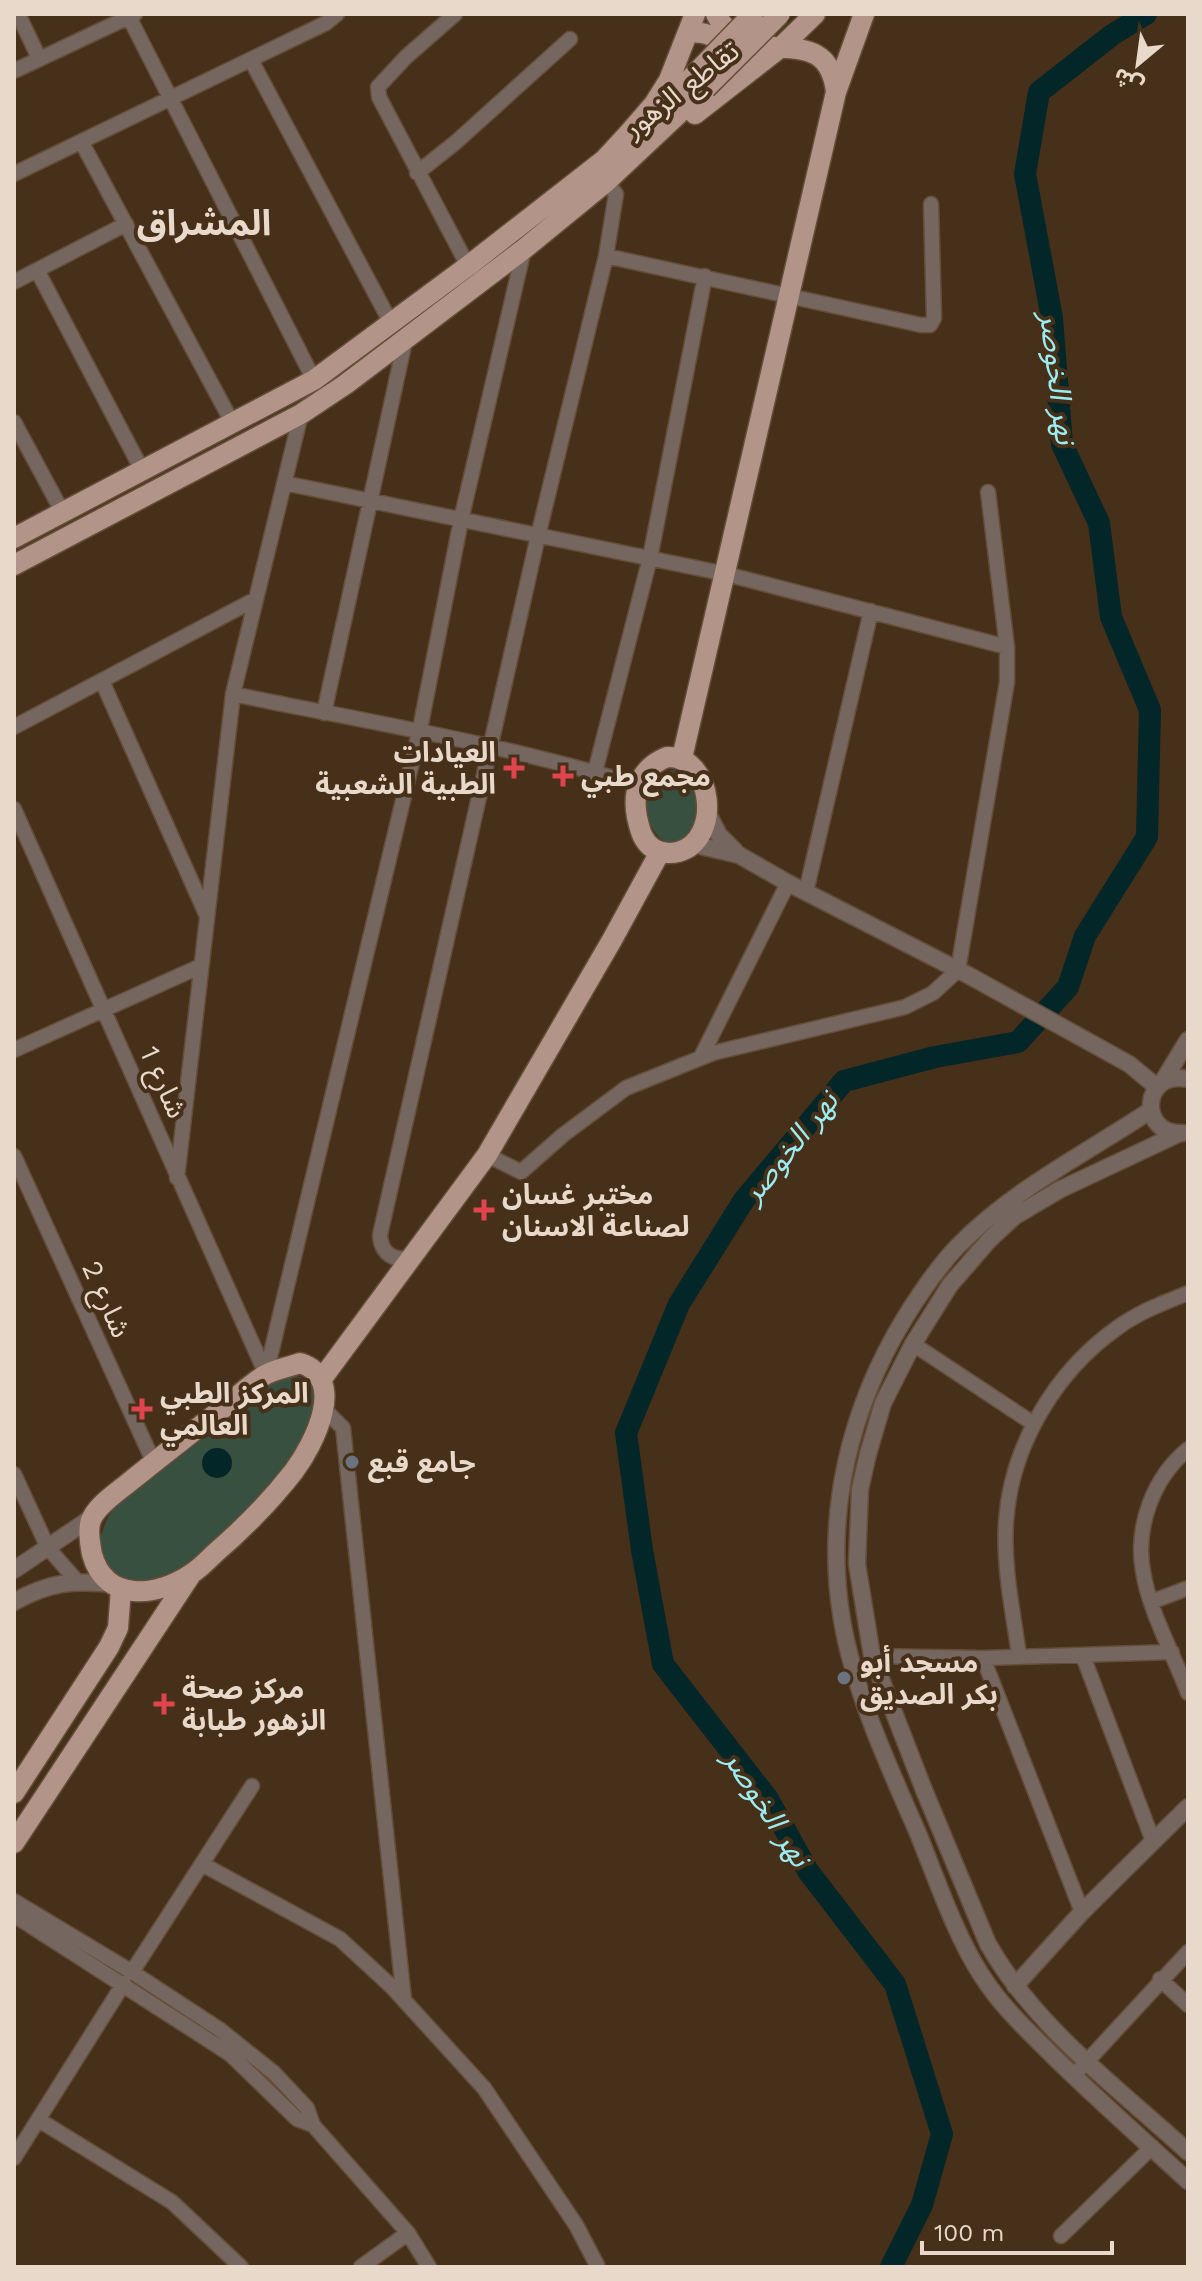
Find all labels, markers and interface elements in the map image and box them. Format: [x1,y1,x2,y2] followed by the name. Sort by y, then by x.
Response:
[1098,24,1178,104] north arrow
[616,34,748,148] street label: تقاطع الزهور
[1109,63,1148,99] text: ش
[137,202,271,244] district label: المشراق
[1033,308,1084,448] water label: نهر الخوصر
[315,736,496,801] place label: العيادات الطبية الشعبية
[503,757,525,779] marker: العيادات الطبية الشعبية
[581,760,711,798] place label: مجمع طبي
[552,765,574,787] marker: مجمع طبي
[130,1041,194,1125] street label: شارع 1
[733,1082,846,1211] water label: نهر الخوصر
[502,1178,690,1243] place label: مختبر غسان لصناعة الاسنان
[473,1199,495,1221] marker: مختبر غسان لصناعة الاسنان
[71,1256,138,1344] street label: شارع 2
[160,1377,309,1447] place label: المركز الطبي العالمي
[131,1398,153,1420] marker: المركز الطبي العالمي
[368,1446,476,1483] place label: جامع قبع
[343,1453,361,1471] marker: جامع قبع
[860,1644,998,1712] place label: مسجد أبو بكر الصديق
[835,1669,853,1687] marker: مسجد أبو بكر الصديق
[182,1672,326,1737] place label: مركز صحة الزهور طبابة
[153,1693,175,1715] marker: مركز صحة الزهور طبابة
[716,1741,820,1875] water label: نهر الخوصر
[922,2205,1112,2255] scale bar
[934,2219,1004,2247] text: 100 m

